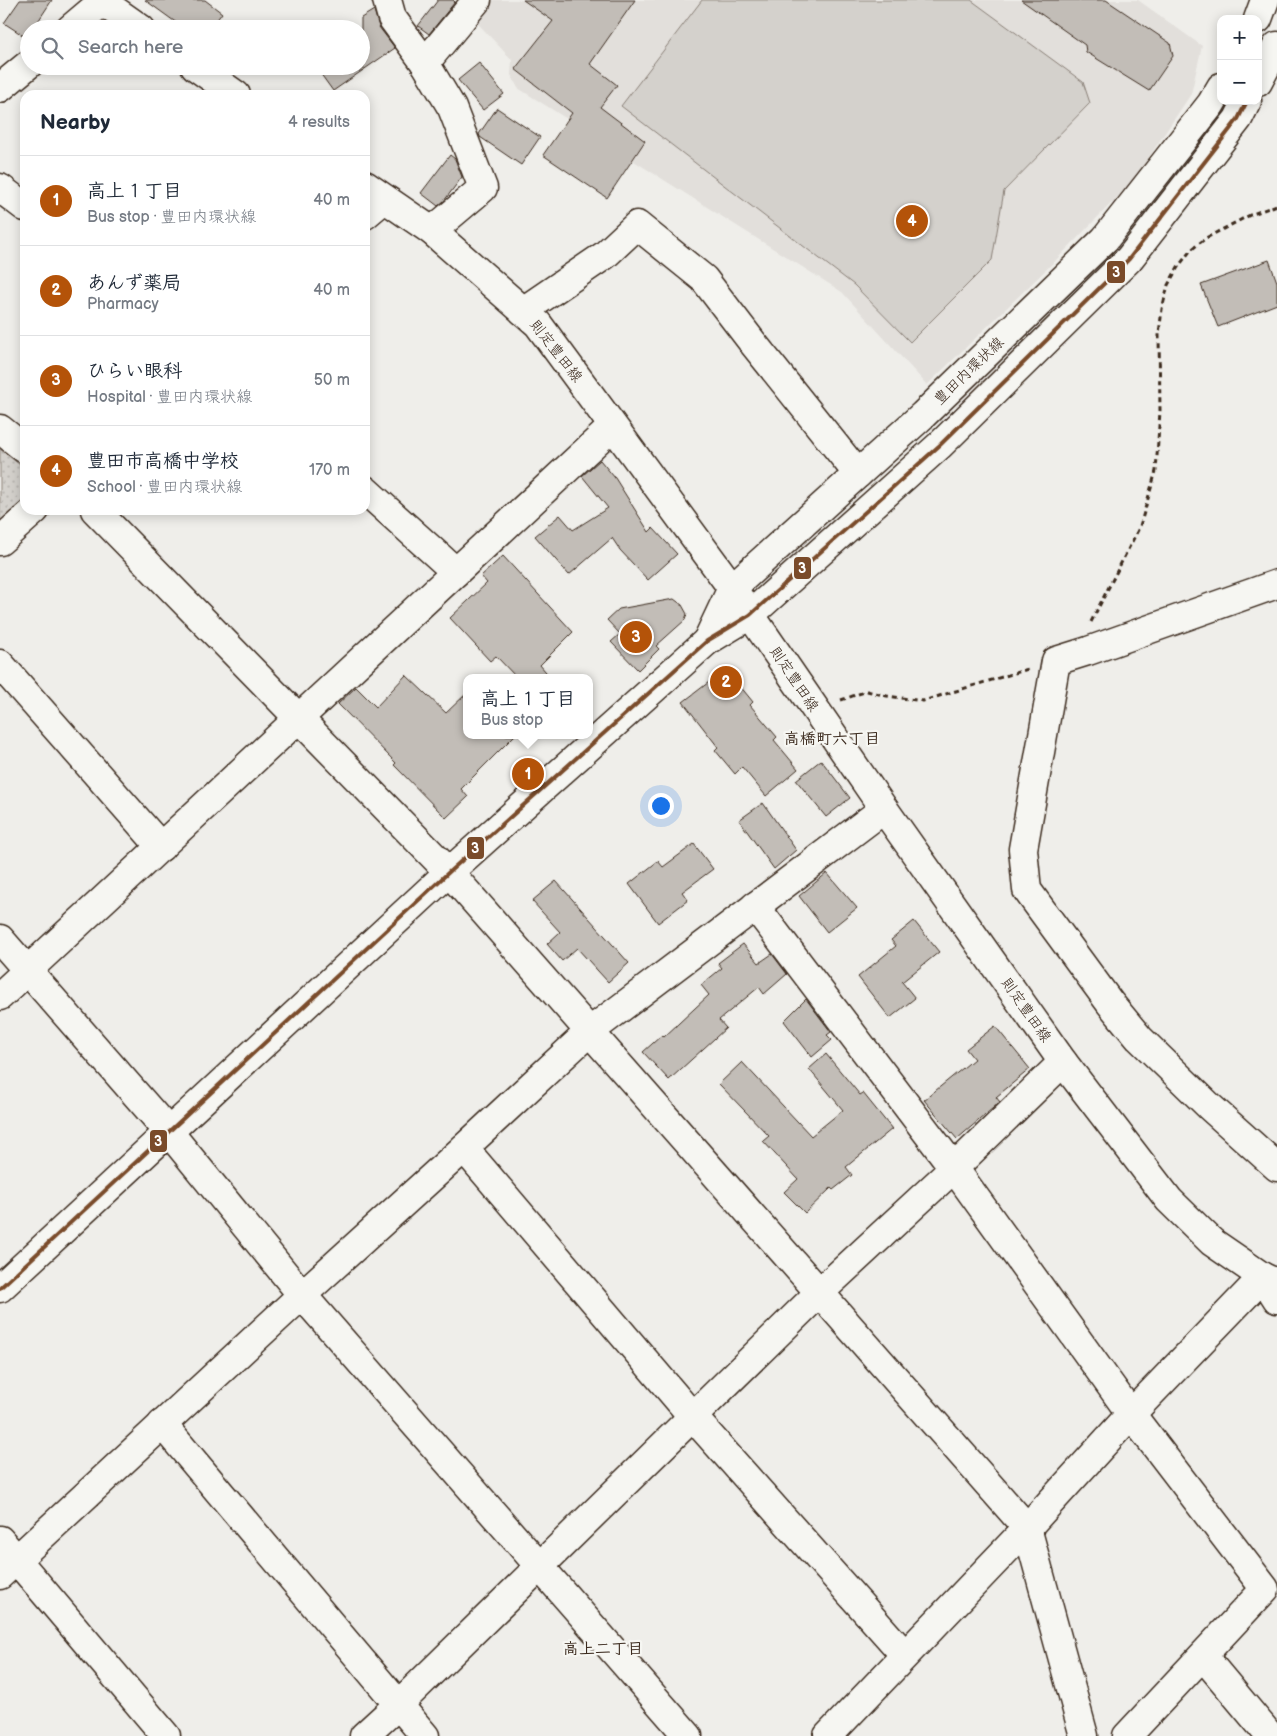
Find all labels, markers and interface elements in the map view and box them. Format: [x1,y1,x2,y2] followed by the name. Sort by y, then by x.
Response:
[1217,15,1262,105] map controls
[1217,15,1262,60] button: +
[20,20,370,75] search box
[38,34,66,62] icon: search
[78,36,183,59] text: Search here
[1217,60,1262,105] button: −
[40,110,110,135] text: Nearby
[288,113,350,132] text: 4 results
[87,180,182,203] text: 高上１丁目
[53,191,59,210] text: 1
[313,191,350,210] text: 40 m
[896,202,928,240] pin: 4
[87,208,256,227] text: Bus stop · 豊田内環状線
[1106,260,1126,284] line badge: 3
[1112,264,1120,281] text: 3
[87,272,181,295] text: あんず薬局
[51,281,61,300] text: 2
[313,281,350,300] text: 40 m
[87,295,159,314] text: Pharmacy
[525,316,587,386] street label: 則定豊田線
[930,333,1008,409] street label: 豊田内環状線
[87,360,182,383] text: ひらい眼科
[51,371,61,390] text: 3
[314,371,350,390] text: 50 m
[87,388,252,407] text: Hospital · 豊田内環状線
[87,450,239,473] text: 豊田市高橋中学校
[51,461,61,480] text: 4
[309,461,350,480] text: 170 m
[87,478,242,497] text: School · 豊田内環状線
[793,556,812,580] line badge: 3
[798,560,806,577] text: 3
[620,618,652,656] pin: 3
[765,643,823,715] street label: 則定豊田線
[710,663,742,701] pin: 2
[463,674,593,739] popup
[480,688,576,711] text: 高上１丁目
[480,711,543,730] text: Bus stop
[784,730,880,749] district label: 高橋町六丁目
[512,755,544,793] pin: 1
[648,793,674,819] your location
[466,836,485,860] line badge: 3
[471,840,479,857] text: 3
[997,974,1055,1046] street label: 則定豊田線
[149,1129,168,1153] line badge: 3
[154,1133,162,1150] text: 3
[563,1640,643,1659] district label: 高上二丁目

